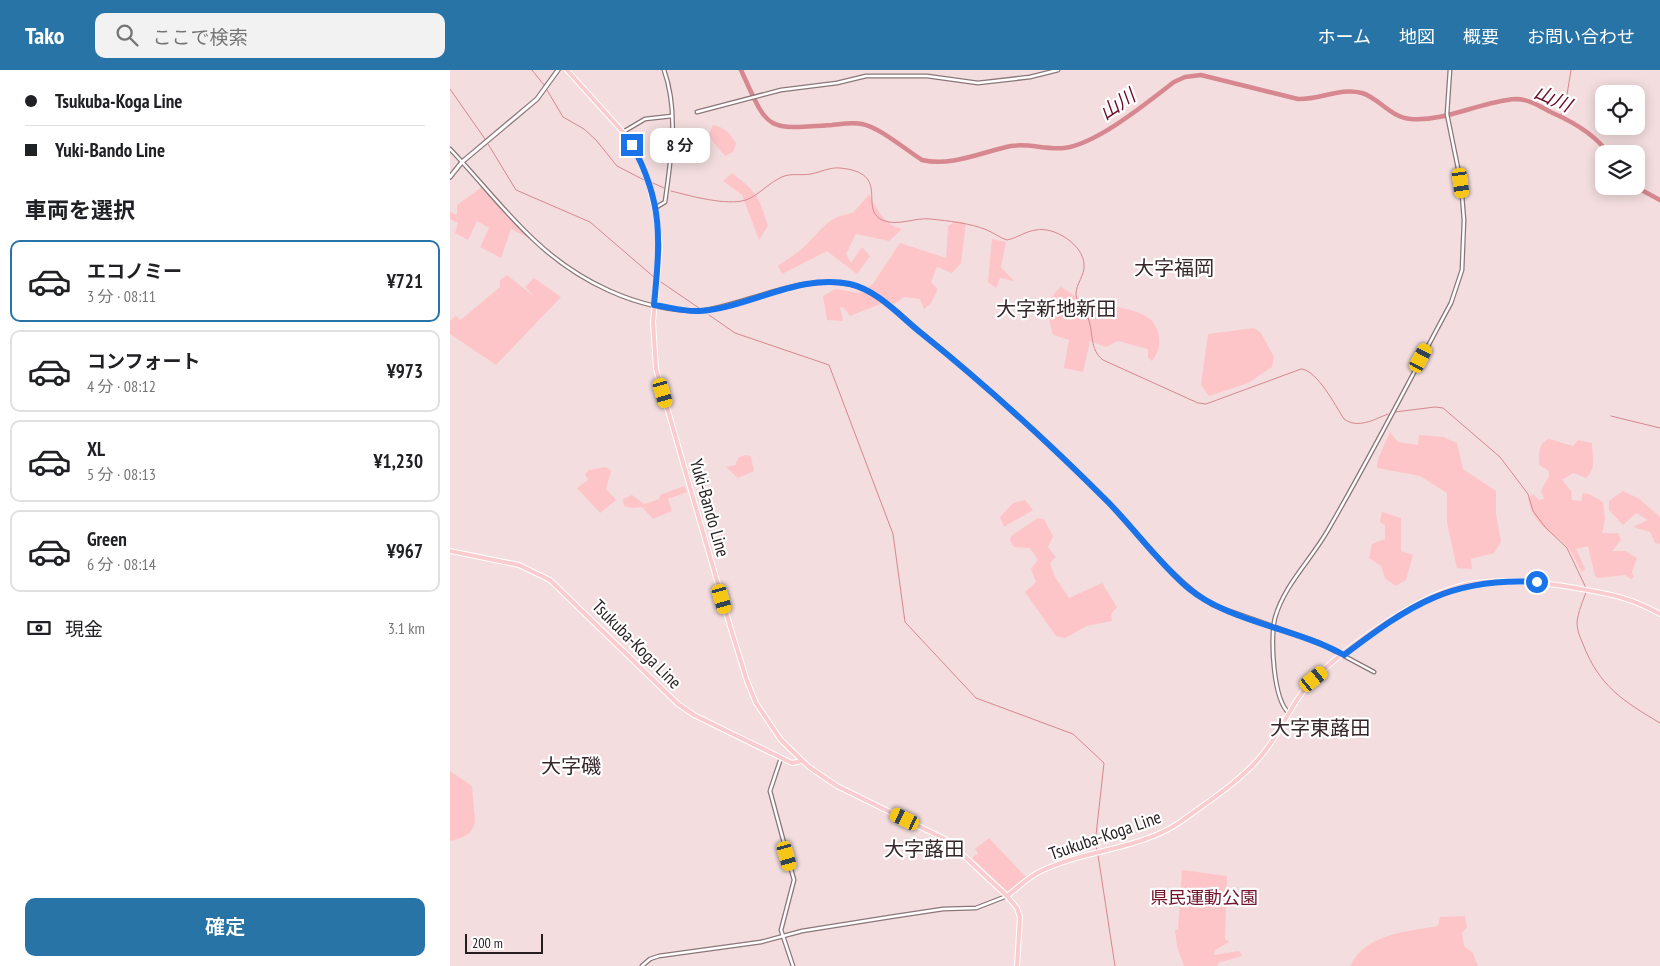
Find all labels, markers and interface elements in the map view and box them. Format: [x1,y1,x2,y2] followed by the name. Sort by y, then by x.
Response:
[95,13,445,58] search box
[25,20,65,51] text: Tako
[113,21,141,49] icon: search
[153,25,248,49] text: ここで検索
[1318,25,1371,48] text: ホーム
[1399,25,1435,48] text: 地図
[1463,25,1499,48] text: 概要
[1527,25,1635,48] text: お問い合わせ
[1531,79,1577,118] water label: 山川
[1095,82,1141,125] water label: 山川
[1595,85,1645,195] map controls
[1595,85,1645,135] button: locate
[55,89,182,113] text: Tsukuba-Koga Line
[650,128,710,162] callout: 8 分
[621,134,643,156] route end
[667,135,693,155] text: 8 分
[55,138,165,162] text: Yuki-Bando Line
[1595,145,1645,195] button: layers
[1451,167,1470,199] car
[25,196,135,224] text: 車両を選択
[1134,255,1214,281] district label: 大字福岡
[27,259,72,304] icon: car
[87,259,182,283] text: エコノミー
[387,269,423,293] text: ¥721
[87,286,156,306] text: 3 分 · 08:11
[996,296,1116,322] district label: 大字新地新田
[1407,341,1434,375] car
[27,349,72,394] icon: car
[87,349,200,373] text: コンフォート
[387,359,423,383] text: ¥973
[87,376,156,396] text: 4 分 · 08:12
[651,377,674,409] car
[87,437,105,461] text: XL
[27,439,72,484] icon: car
[373,449,423,473] text: ¥1,230
[685,456,735,560] street label: Yuki-Bando Line
[87,464,156,484] text: 5 分 · 08:13
[87,527,127,551] text: Green
[27,529,72,574] icon: car
[387,539,423,563] text: ¥967
[87,554,156,574] text: 6 分 · 08:14
[1526,571,1548,593] route start
[710,583,733,615] car
[588,595,686,693] street label: Tsukuba-Koga Line
[25,614,53,642] icon: cash
[65,617,103,641] text: 現金
[388,618,425,638] text: 3.1 km
[1297,664,1330,694] car
[1270,715,1370,741] district label: 大字東蕗田
[541,753,601,779] district label: 大字磯
[1046,805,1164,865] street label: Tsukuba-Koga Line
[888,806,921,832] car
[884,836,964,862] district label: 大字蕗田
[775,840,798,872] car
[1150,886,1258,909] park label: 県民運動公園
[25,898,425,956] button: 確定
[465,931,542,954] scale bar
[472,934,503,952] text: 200 m

